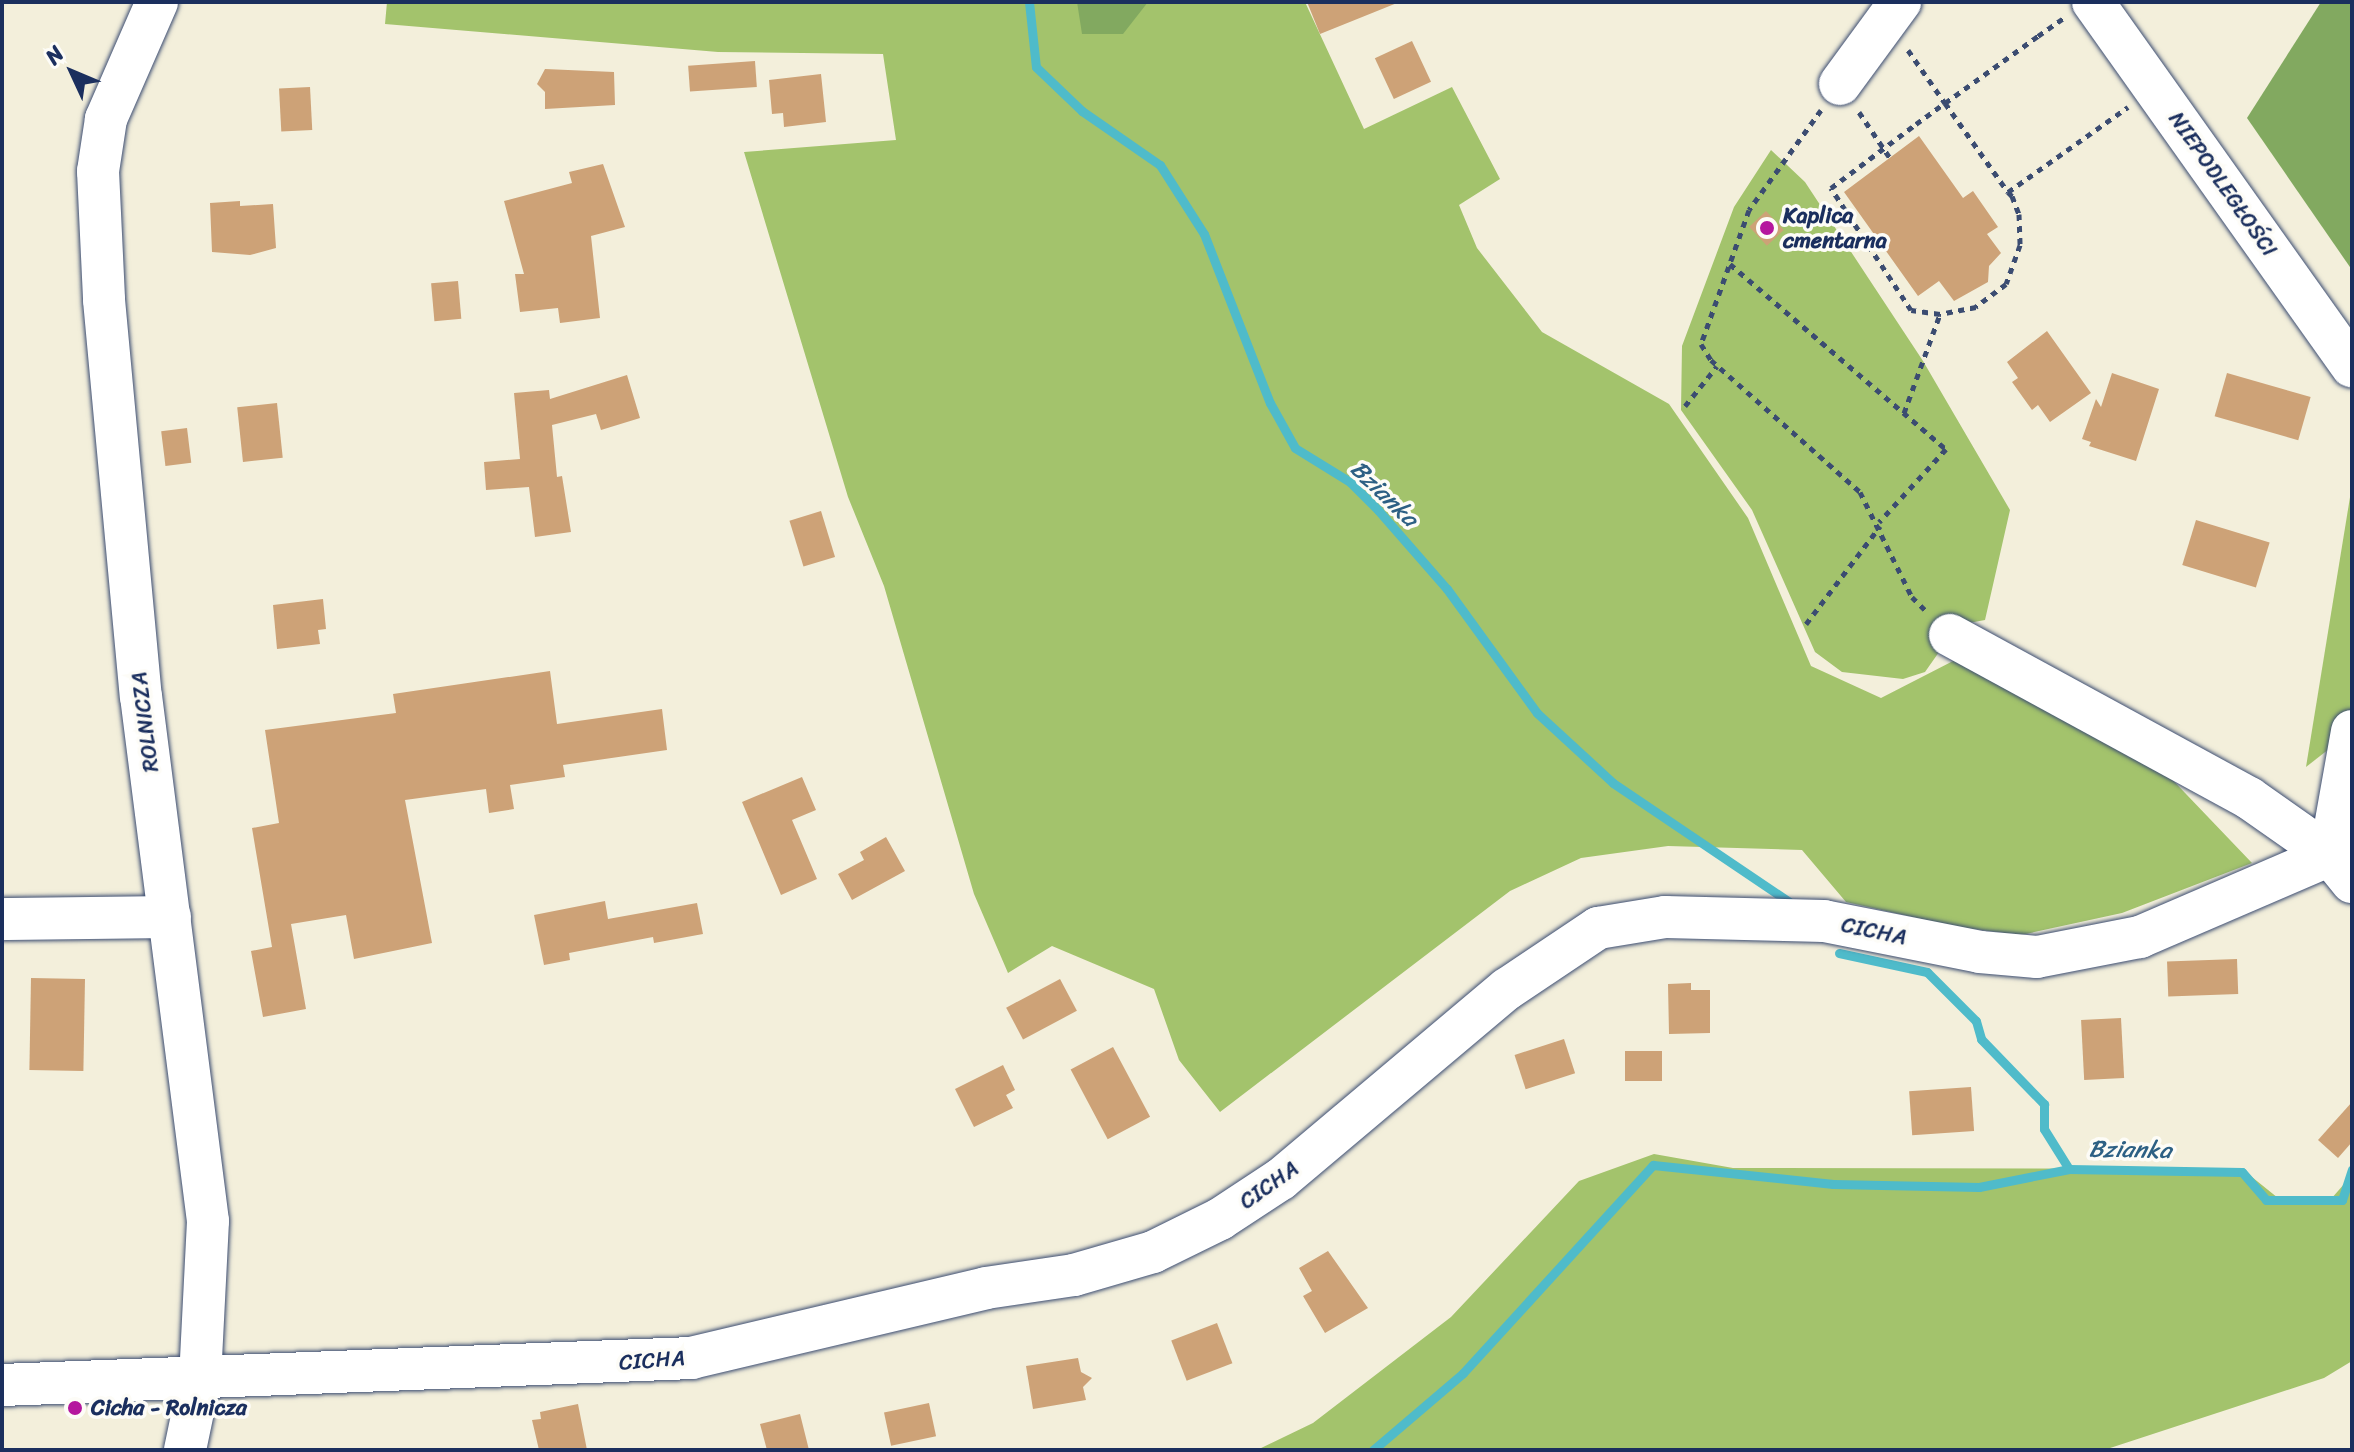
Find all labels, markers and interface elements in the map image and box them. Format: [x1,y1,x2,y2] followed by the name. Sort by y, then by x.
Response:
[32,32,112,112] north arrow
[35,36,74,74] text: N
[2163,106,2283,262] street label: NIEPODLEGŁOŚCI
[1783,202,1887,254] place label: Kaplica cmentarna
[1758,219,1776,237] marker: Kaplica cmentarna
[1344,455,1424,533] water label: Bzianka
[126,670,164,774] street label: ROLNICZA
[1839,911,1909,951] street label: CICHA
[2088,1135,2172,1165] water label: Bzianka
[1234,1155,1304,1215] street label: CICHA
[618,1345,686,1375] street label: CICHA
[91,1395,247,1421] place label: Cicha - Rolnicza
[66,1399,84,1417] marker: Cicha - Rolnicza

